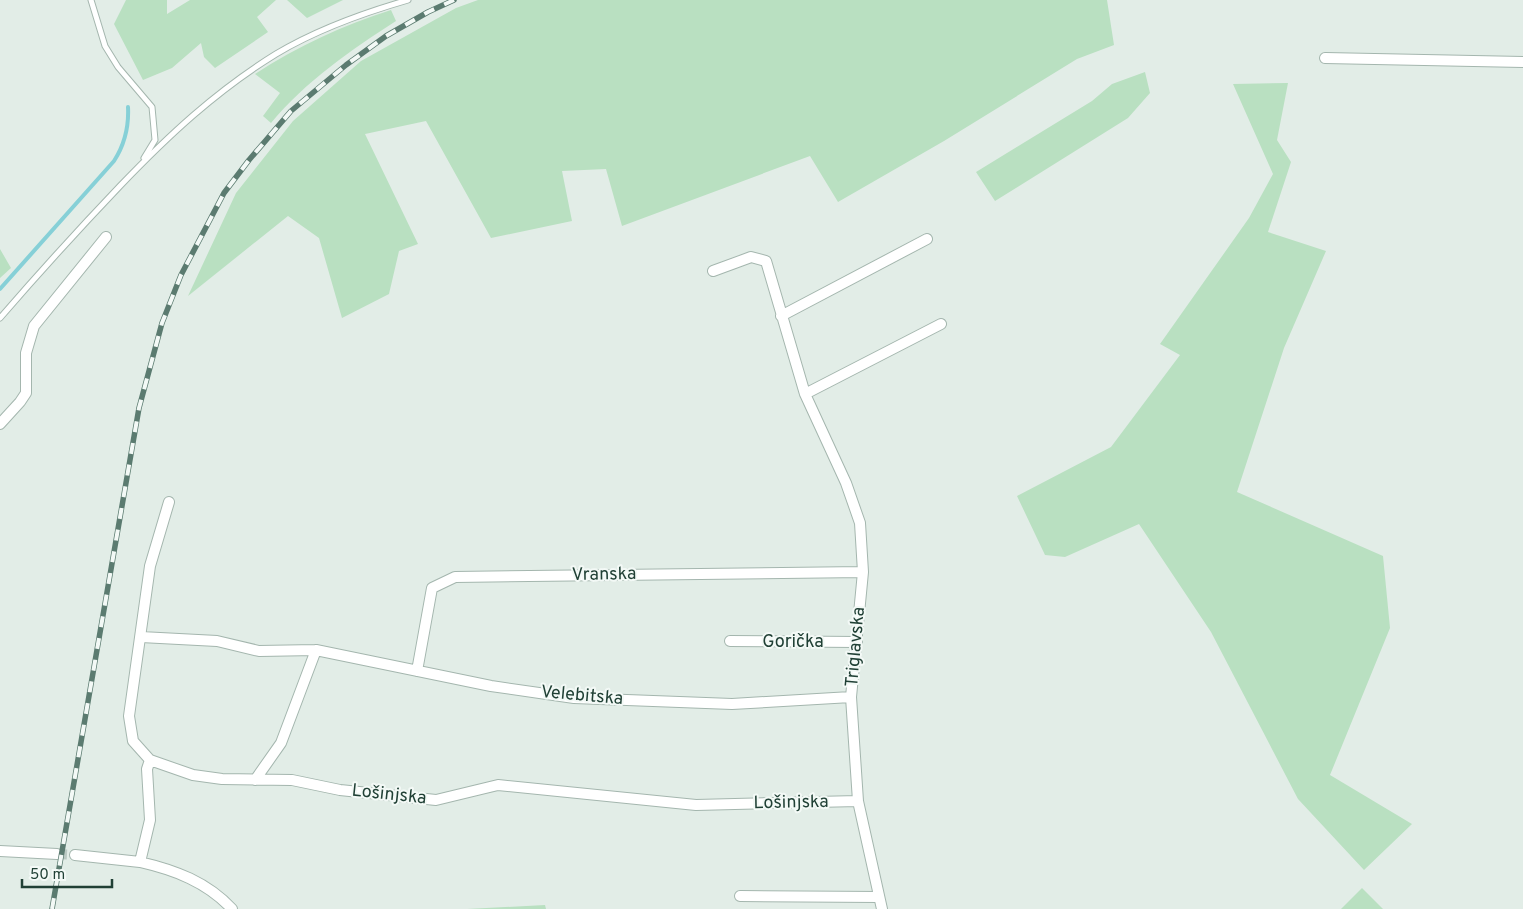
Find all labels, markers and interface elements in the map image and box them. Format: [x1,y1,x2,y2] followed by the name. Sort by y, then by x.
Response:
[572,563,636,587] street label: Vranska
[841,606,871,688] street label: Triglavska
[762,631,824,654] street label: Gorička
[540,681,624,711] street label: Velebitska
[350,780,428,810] street label: Lošinjska
[753,791,829,815] street label: Lošinjska
[22,856,112,888] scale bar
[30,866,65,885] text: 50 m

